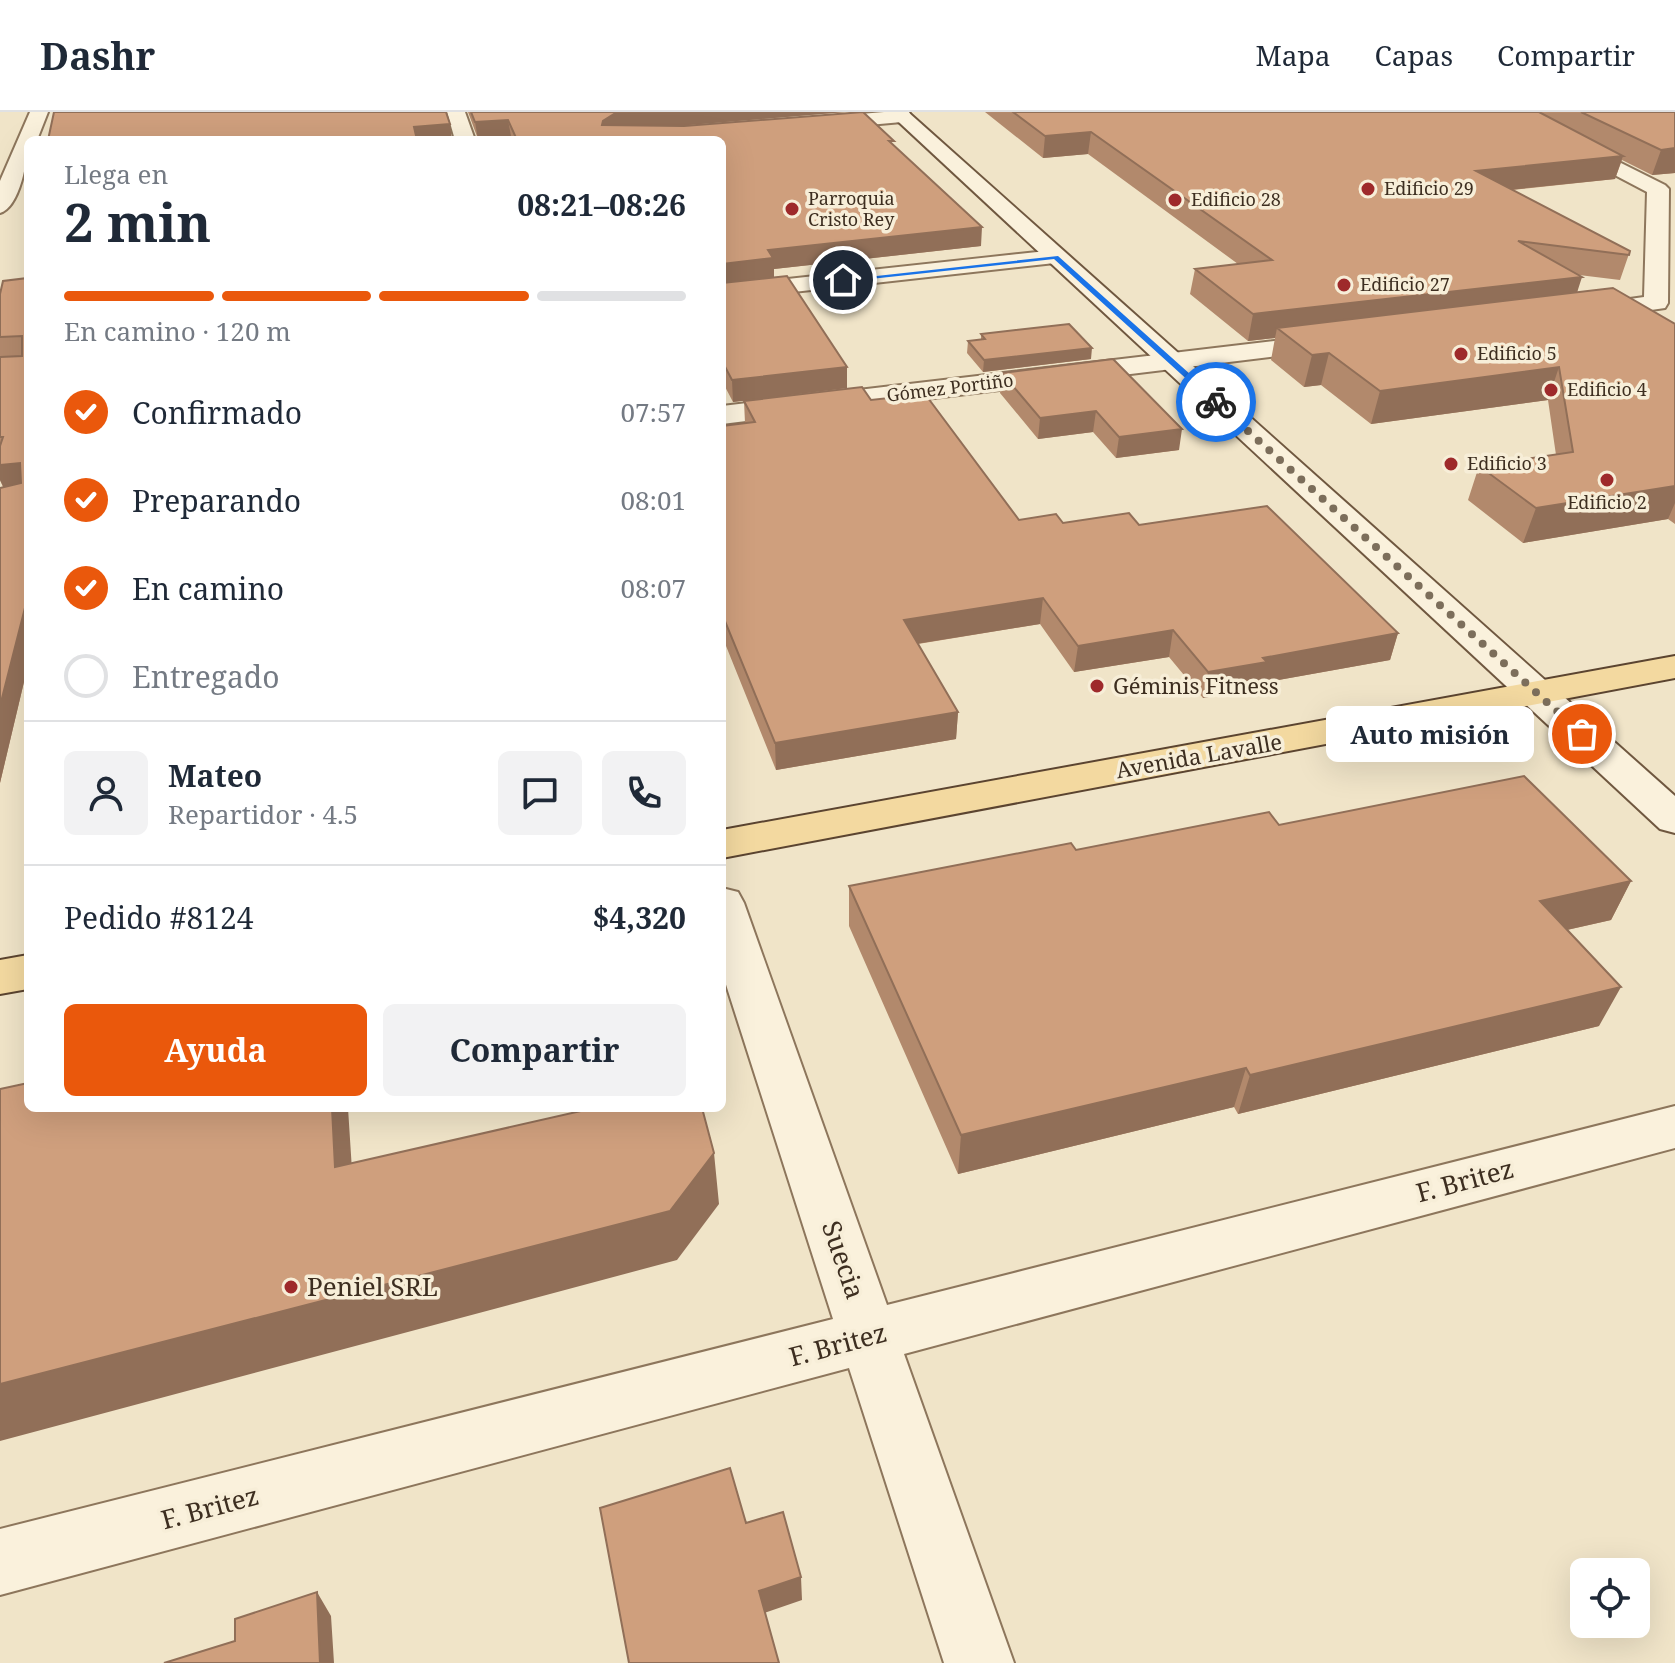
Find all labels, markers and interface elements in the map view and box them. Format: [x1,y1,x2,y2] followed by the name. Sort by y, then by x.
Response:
[40,29,155,81] text: Dashr
[1256,36,1330,74] text: Mapa
[1374,36,1453,74] text: Capas
[1497,36,1635,74] text: Compartir
[64,156,168,192] text: Llega en
[1384,176,1474,200] place label: Edificio 29
[1359,180,1377,198] marker: Edificio 29
[517,184,686,225] text: 08:21–08:26
[64,186,211,257] text: 2 min
[808,186,895,231] place label: Parroquia Cristo Rey
[1191,187,1281,211] place label: Edificio 28
[1166,191,1184,209] marker: Edificio 28
[783,200,801,218] marker: Parroquia Cristo Rey
[809,246,877,314] pin
[821,258,865,302] icon: home
[1360,272,1450,296] place label: Edificio 27
[1335,276,1353,294] marker: Edificio 27
[64,313,291,349] text: En camino · 120 m
[1477,341,1557,365] place label: Edificio 5
[1452,345,1470,363] marker: Edificio 5
[1176,362,1256,442] courier
[885,367,1015,407] street label: Gómez Portiño
[1567,377,1647,401] place label: Edificio 4
[1194,380,1238,424] icon: bike
[1542,381,1560,399] marker: Edificio 4
[64,390,108,434] icon: check
[132,392,302,433] text: Confirmado
[620,394,686,430] text: 07:57
[1467,451,1547,475] place label: Edificio 3
[1442,455,1460,473] marker: Edificio 3
[1598,471,1616,489] marker: Edificio 2
[64,478,108,522] icon: check
[132,480,301,521] text: Preparando
[620,482,686,518] text: 08:01
[1567,490,1647,514] place label: Edificio 2
[64,566,108,610] icon: check
[132,568,284,609] text: En camino
[620,570,686,606] text: 08:07
[132,656,280,697] text: Entregado
[1113,670,1279,700] place label: Géminis Fitness
[1088,677,1106,695] marker: Géminis Fitness
[1548,700,1616,768] pin
[1326,706,1534,762] callout: Auto misión
[1560,712,1604,756] icon: bag
[1350,716,1510,752] text: Auto misión
[1113,726,1284,784] street label: Avenida Lavalle
[64,751,148,835] button: person
[498,751,582,835] button: chat
[602,751,686,835] button: phone
[168,755,262,796] text: Mateo
[168,796,358,832] text: Repartidor · 4.5
[64,897,254,938] text: Pedido #8124
[592,897,686,938] text: $4,320
[64,1004,367,1096] button: Ayuda
[383,1004,686,1096] button: Compartir
[1412,1150,1517,1210] street label: F. Britez
[814,1216,874,1304] street label: Suecia
[307,1268,438,1304] place label: Peniel SRL
[282,1278,300,1296] marker: Peniel SRL
[785,1314,890,1374] street label: F. Britez
[157,1477,262,1537] street label: F. Britez
[1570,1558,1650,1638] map controls
[1570,1558,1650,1638] button: locate

